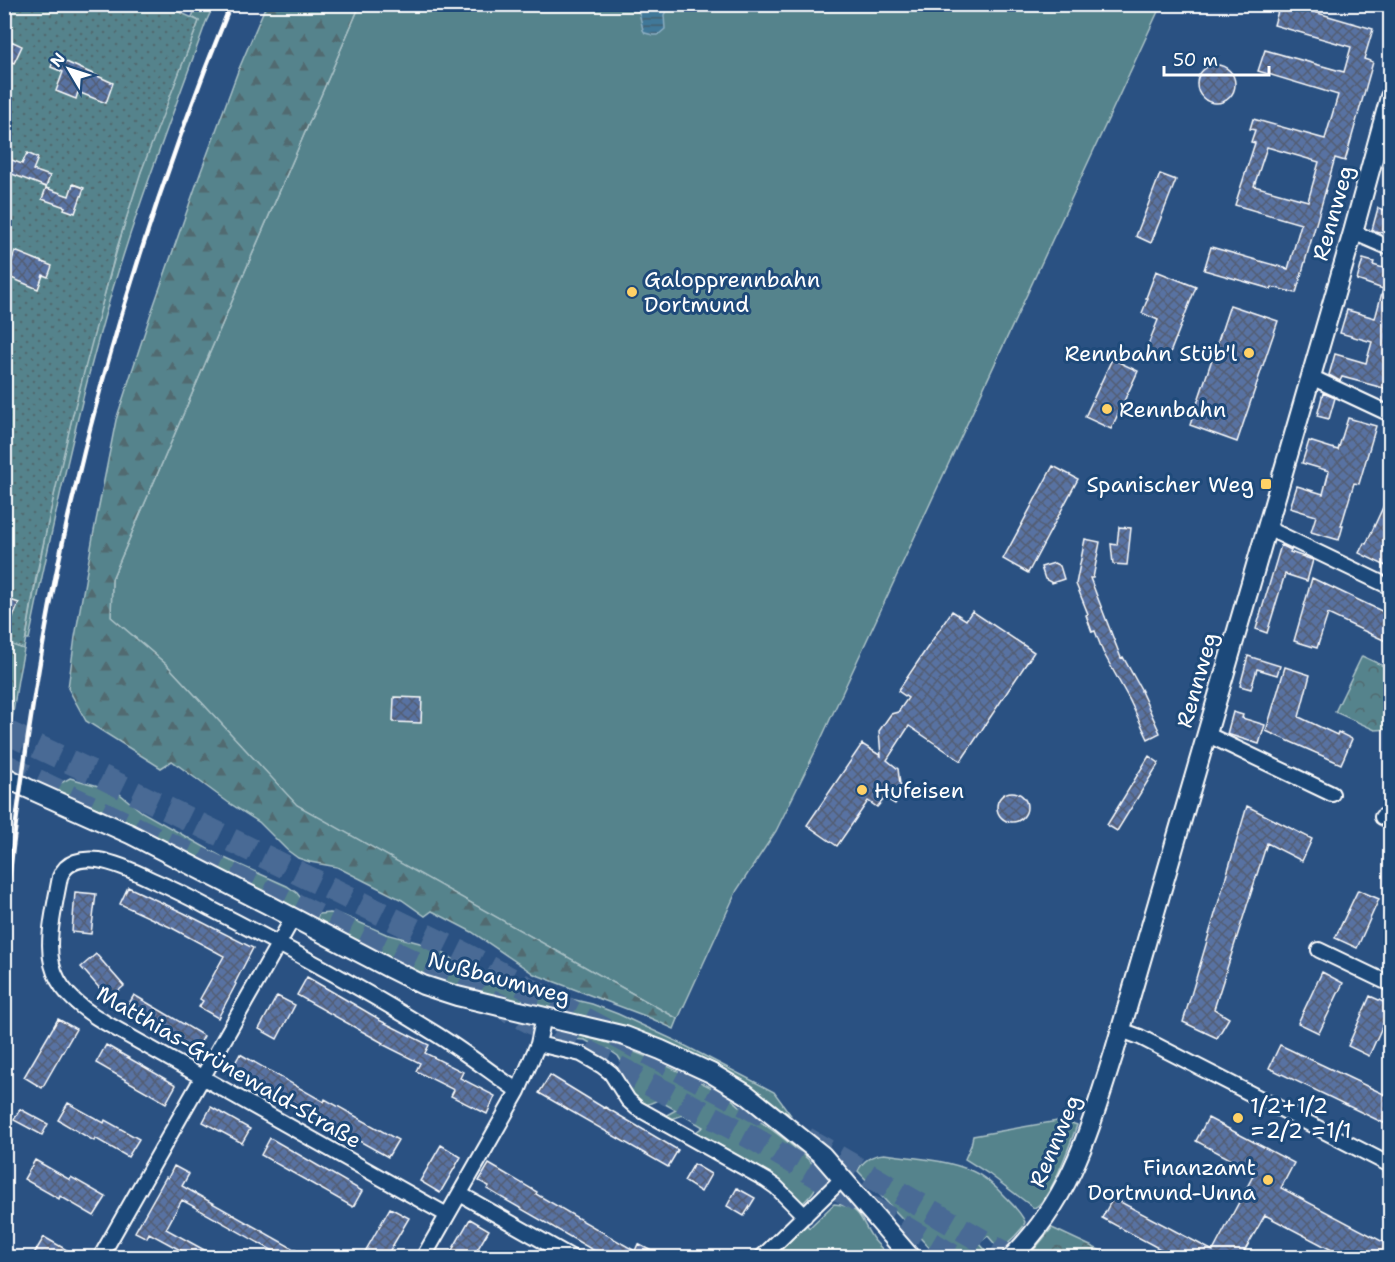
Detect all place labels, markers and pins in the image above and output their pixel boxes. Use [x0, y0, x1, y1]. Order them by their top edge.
place label: Galopprennbahn Dortmund [644, 265, 820, 319]
marker: Galopprennbahn Dortmund [625, 285, 639, 299]
place label: Rennbahn Stüb'l [1064, 339, 1237, 368]
marker: Rennbahn Stüb'l [1242, 346, 1256, 360]
place label: Rennbahn [1119, 395, 1226, 424]
marker: Rennbahn [1100, 402, 1114, 416]
place label: Spanischer Weg [1087, 470, 1254, 499]
marker: Spanischer Weg [1259, 477, 1273, 491]
place label: Hufeisen [874, 776, 964, 805]
marker: Hufeisen [855, 783, 869, 797]
place label: 1/2+1/2 =2/2 =1/1 [1250, 1091, 1352, 1145]
marker: 1/2+1/2 =2/2 =1/1 [1231, 1111, 1245, 1125]
place label: Finanzamt Dortmund-Unna [1087, 1153, 1256, 1207]
marker: Finanzamt Dortmund-Unna [1261, 1173, 1275, 1187]

